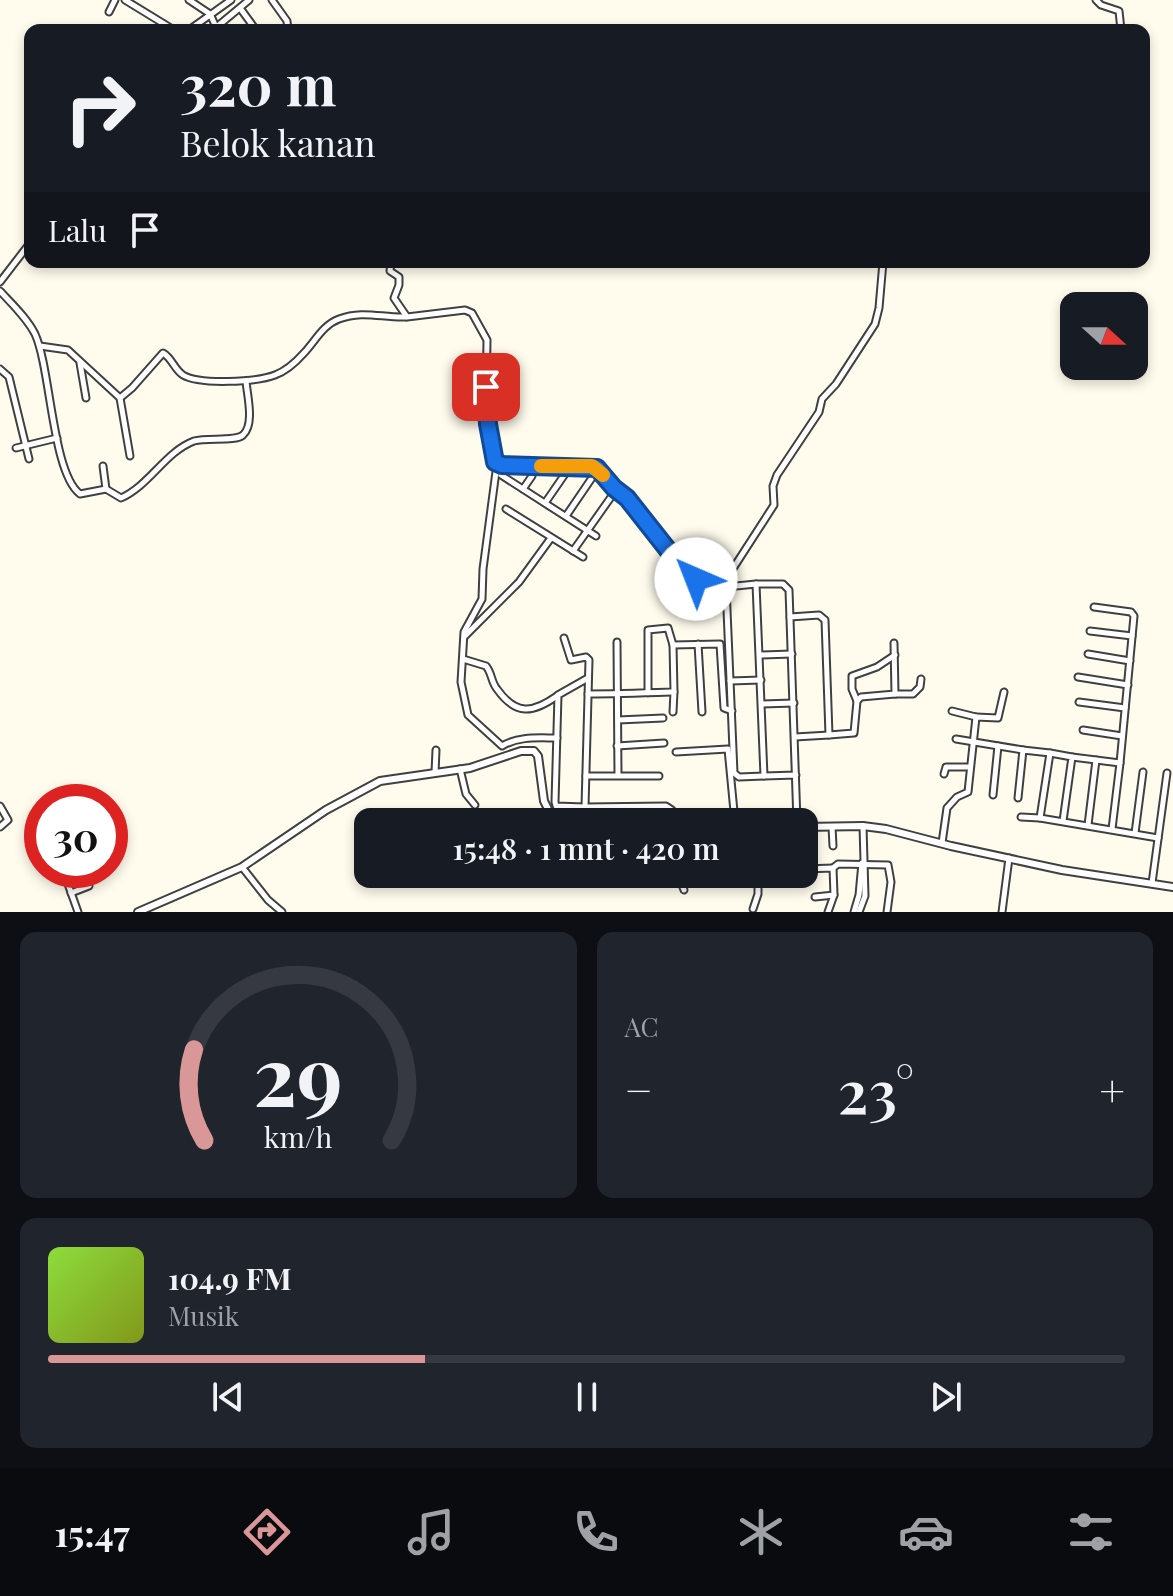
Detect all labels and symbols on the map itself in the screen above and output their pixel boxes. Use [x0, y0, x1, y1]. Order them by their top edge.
north arrow [1060, 292, 1148, 380]
pin [452, 353, 520, 421]
position arrow [654, 537, 738, 621]
speed limit sign: 30 [24, 784, 128, 888]

